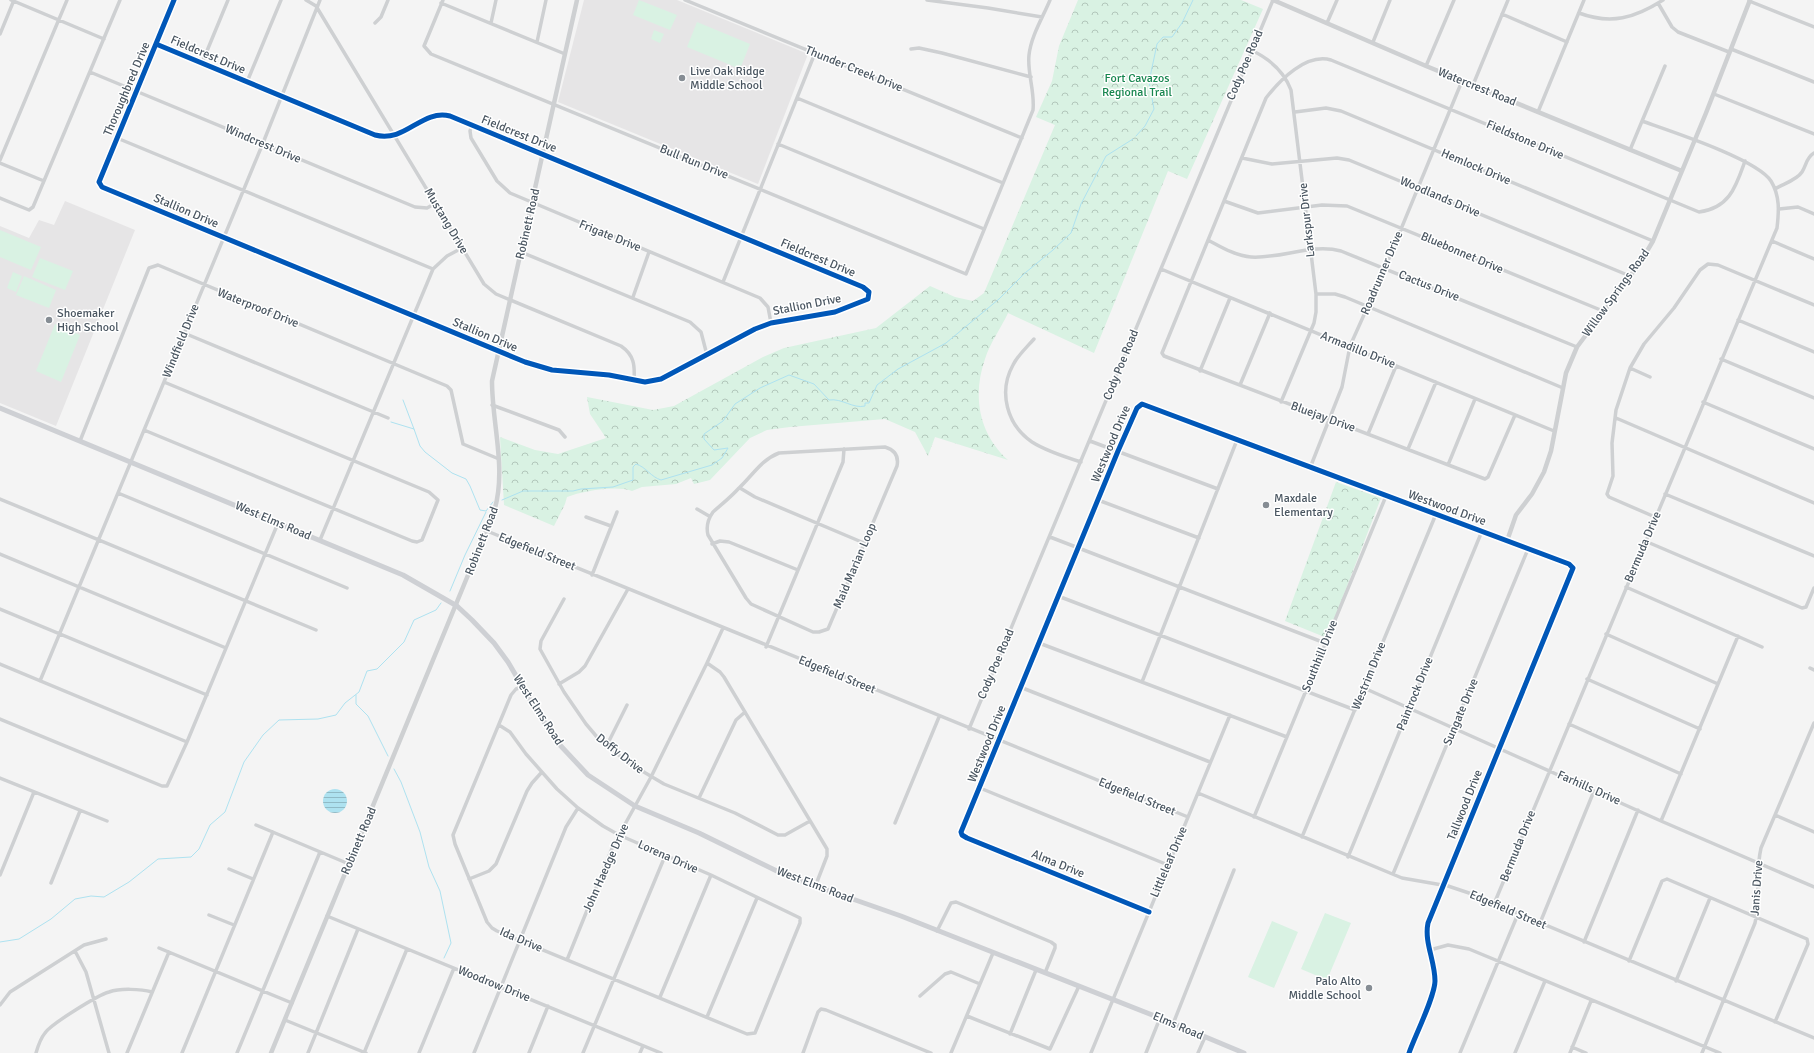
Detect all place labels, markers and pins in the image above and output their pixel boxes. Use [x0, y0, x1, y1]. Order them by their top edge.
place label: Live Oak Ridge Middle School [690, 64, 765, 93]
marker: Live Oak Ridge Middle School [677, 73, 687, 83]
place label: Shoemaker High School [57, 306, 119, 335]
marker: Shoemaker High School [44, 315, 54, 325]
place label: Maxdale Elementary [1274, 491, 1333, 520]
marker: Maxdale Elementary [1261, 500, 1271, 510]
place label: Palo Alto Middle School [1288, 974, 1361, 1003]
marker: Palo Alto Middle School [1364, 983, 1374, 993]

